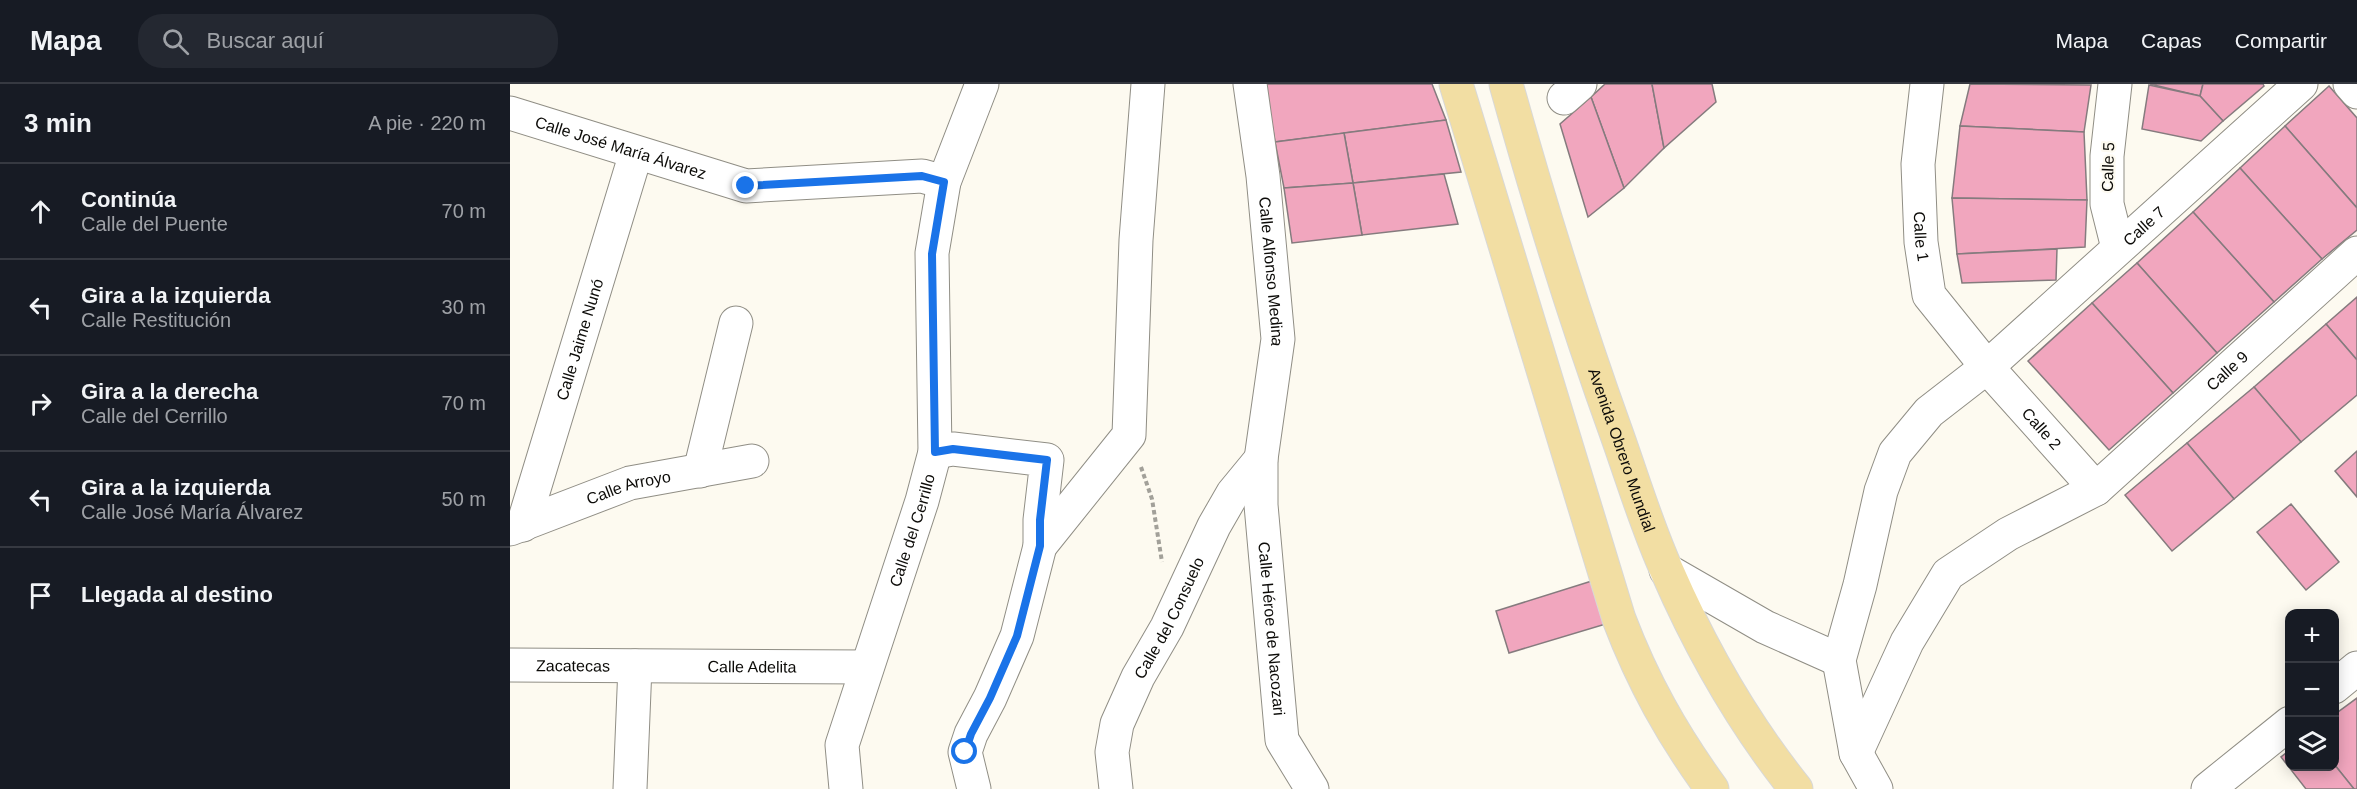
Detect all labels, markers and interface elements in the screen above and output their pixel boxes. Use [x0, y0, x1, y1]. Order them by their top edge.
search box [138, 14, 558, 68]
text: Mapa [30, 25, 102, 56]
icon: search [159, 25, 192, 58]
text: Buscar aquí [207, 28, 324, 53]
text: Mapa [2056, 29, 2108, 52]
text: Capas [2141, 29, 2202, 52]
text: Compartir [2235, 29, 2327, 52]
text: 3 min [24, 108, 92, 138]
text: A pie · 220 m [368, 112, 486, 134]
street label: Calle José María Álvarez [533, 113, 708, 182]
street label: Calle 5 [2099, 142, 2117, 192]
route end [732, 172, 758, 198]
text: Continúa [81, 187, 176, 212]
icon: ahead [24, 195, 57, 228]
street label: Calle Alfonso Medina [1256, 196, 1287, 348]
text: 70 m [442, 200, 486, 222]
street label: Calle 7 [2119, 203, 2168, 249]
street label: Calle 1 [1911, 211, 1932, 263]
text: Calle del Puente [81, 213, 228, 235]
street label: Calle Jaime Nunó [553, 276, 606, 402]
text: Gira a la izquierda [81, 283, 271, 308]
icon: left [24, 291, 57, 324]
text: 30 m [442, 296, 486, 318]
text: Calle Restitución [81, 309, 231, 331]
street label: Calle 9 [2203, 348, 2251, 394]
street label: Avenida Obrero Mundial [1586, 366, 1659, 534]
text: Gira a la derecha [81, 379, 258, 404]
icon: right [24, 387, 57, 420]
text: 70 m [442, 392, 486, 414]
street label: Calle 2 [2019, 404, 2065, 453]
text: Calle del Cerrillo [81, 405, 228, 427]
street label: Calle Arroyo [584, 467, 672, 507]
street label: Calle del Cerrillo [886, 472, 937, 589]
text: Gira a la izquierda [81, 475, 271, 500]
icon: left [24, 483, 57, 516]
text: 50 m [442, 488, 486, 510]
text: Calle José María Álvarez [81, 501, 303, 523]
street label: Calle Héroe de Nacozari [1256, 541, 1288, 716]
street label: Calle del Consuelo [1130, 554, 1207, 682]
icon: arrive [24, 579, 57, 612]
text: Llegada al destino [81, 582, 273, 607]
map controls [2285, 609, 2339, 771]
button: + [2285, 609, 2339, 663]
street label: Zacatecas [536, 657, 610, 674]
street label: Calle Adelita [707, 658, 797, 675]
button: − [2285, 663, 2339, 717]
button: layers [2285, 717, 2339, 771]
route start [951, 738, 977, 764]

